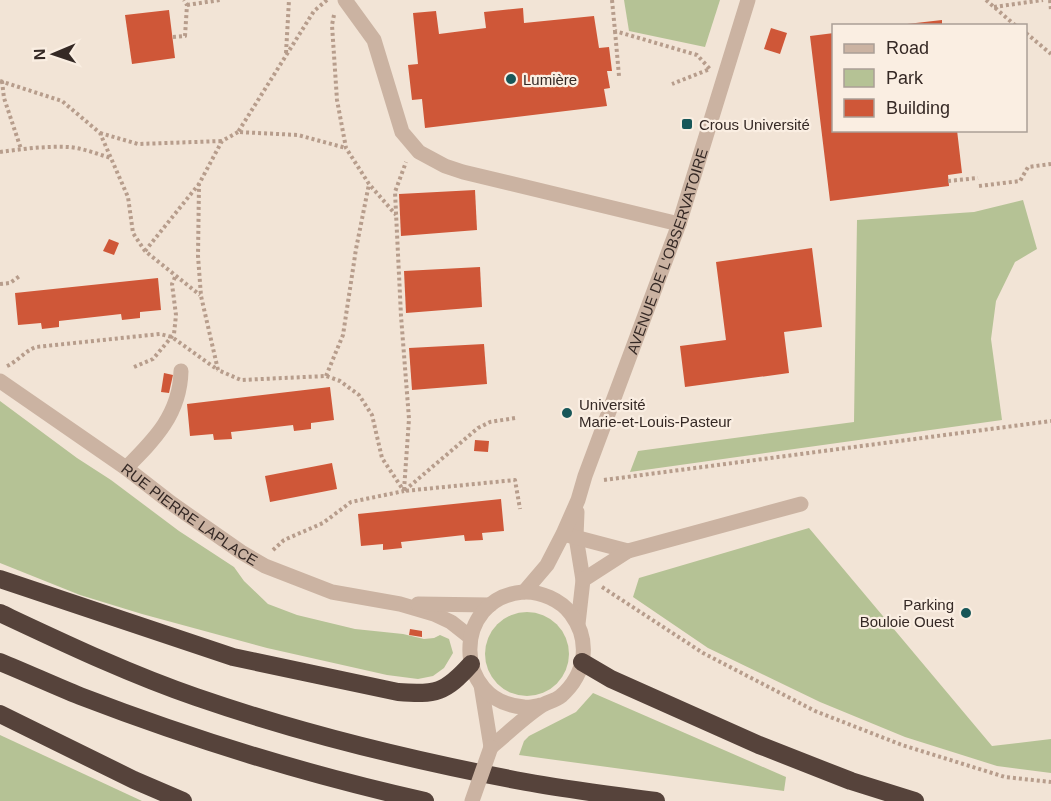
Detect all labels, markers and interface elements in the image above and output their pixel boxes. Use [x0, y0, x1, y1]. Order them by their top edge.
north arrow [24, 24, 84, 84]
legend [832, 24, 1027, 132]
text: Road [886, 38, 929, 58]
text: N [31, 48, 48, 61]
text: Park [886, 68, 924, 88]
place label: Lumière [523, 71, 577, 88]
marker: Lumière [504, 72, 518, 86]
text: Building [886, 98, 950, 118]
place label: Crous Université [699, 116, 810, 133]
marker: Crous Université [680, 117, 694, 131]
street label: AVENUE DE L'OBSERVATOIRE [623, 146, 710, 356]
place label: Université Marie-et-Louis-Pasteur [579, 396, 732, 430]
marker: Université Marie-et-Louis-Pasteur [560, 406, 574, 420]
street label: RUE PIERRE LAPLACE [118, 460, 261, 569]
place label: Parking Bouloie Ouest [860, 596, 955, 630]
marker: Parking Bouloie Ouest [959, 606, 973, 620]

